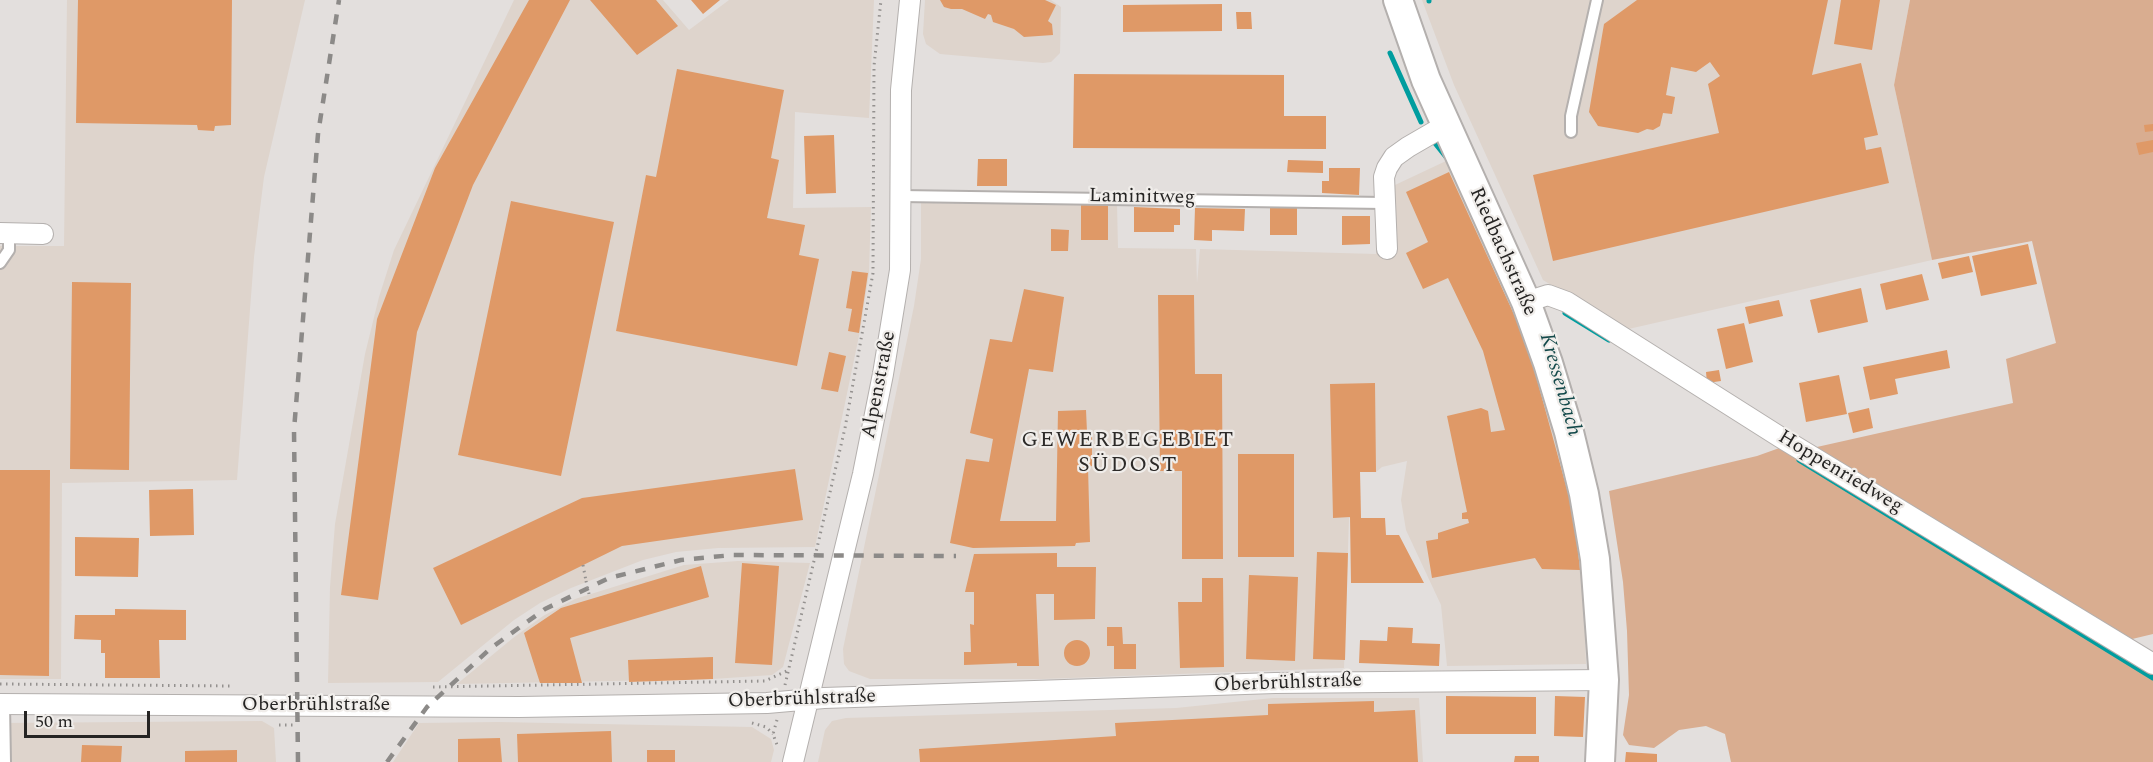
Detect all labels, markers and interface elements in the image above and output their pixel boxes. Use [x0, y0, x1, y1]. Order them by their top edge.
street label: Riedbachstraße [1463, 184, 1541, 320]
street label: Laminitweg [1089, 185, 1195, 211]
street label: Alpenstraße [858, 329, 902, 441]
water label: Kressenbach [1532, 331, 1586, 439]
street label: Hoppenriedweg [1773, 426, 1907, 520]
district label: GEWERBEGEBIET SÜDOST [1021, 429, 1235, 481]
street label: Oberbrühlstraße [1213, 669, 1363, 699]
street label: Oberbrühlstraße [727, 685, 877, 715]
street label: Oberbrühlstraße [242, 694, 390, 718]
scale bar [27, 699, 153, 737]
text: 50 m [35, 708, 73, 735]

